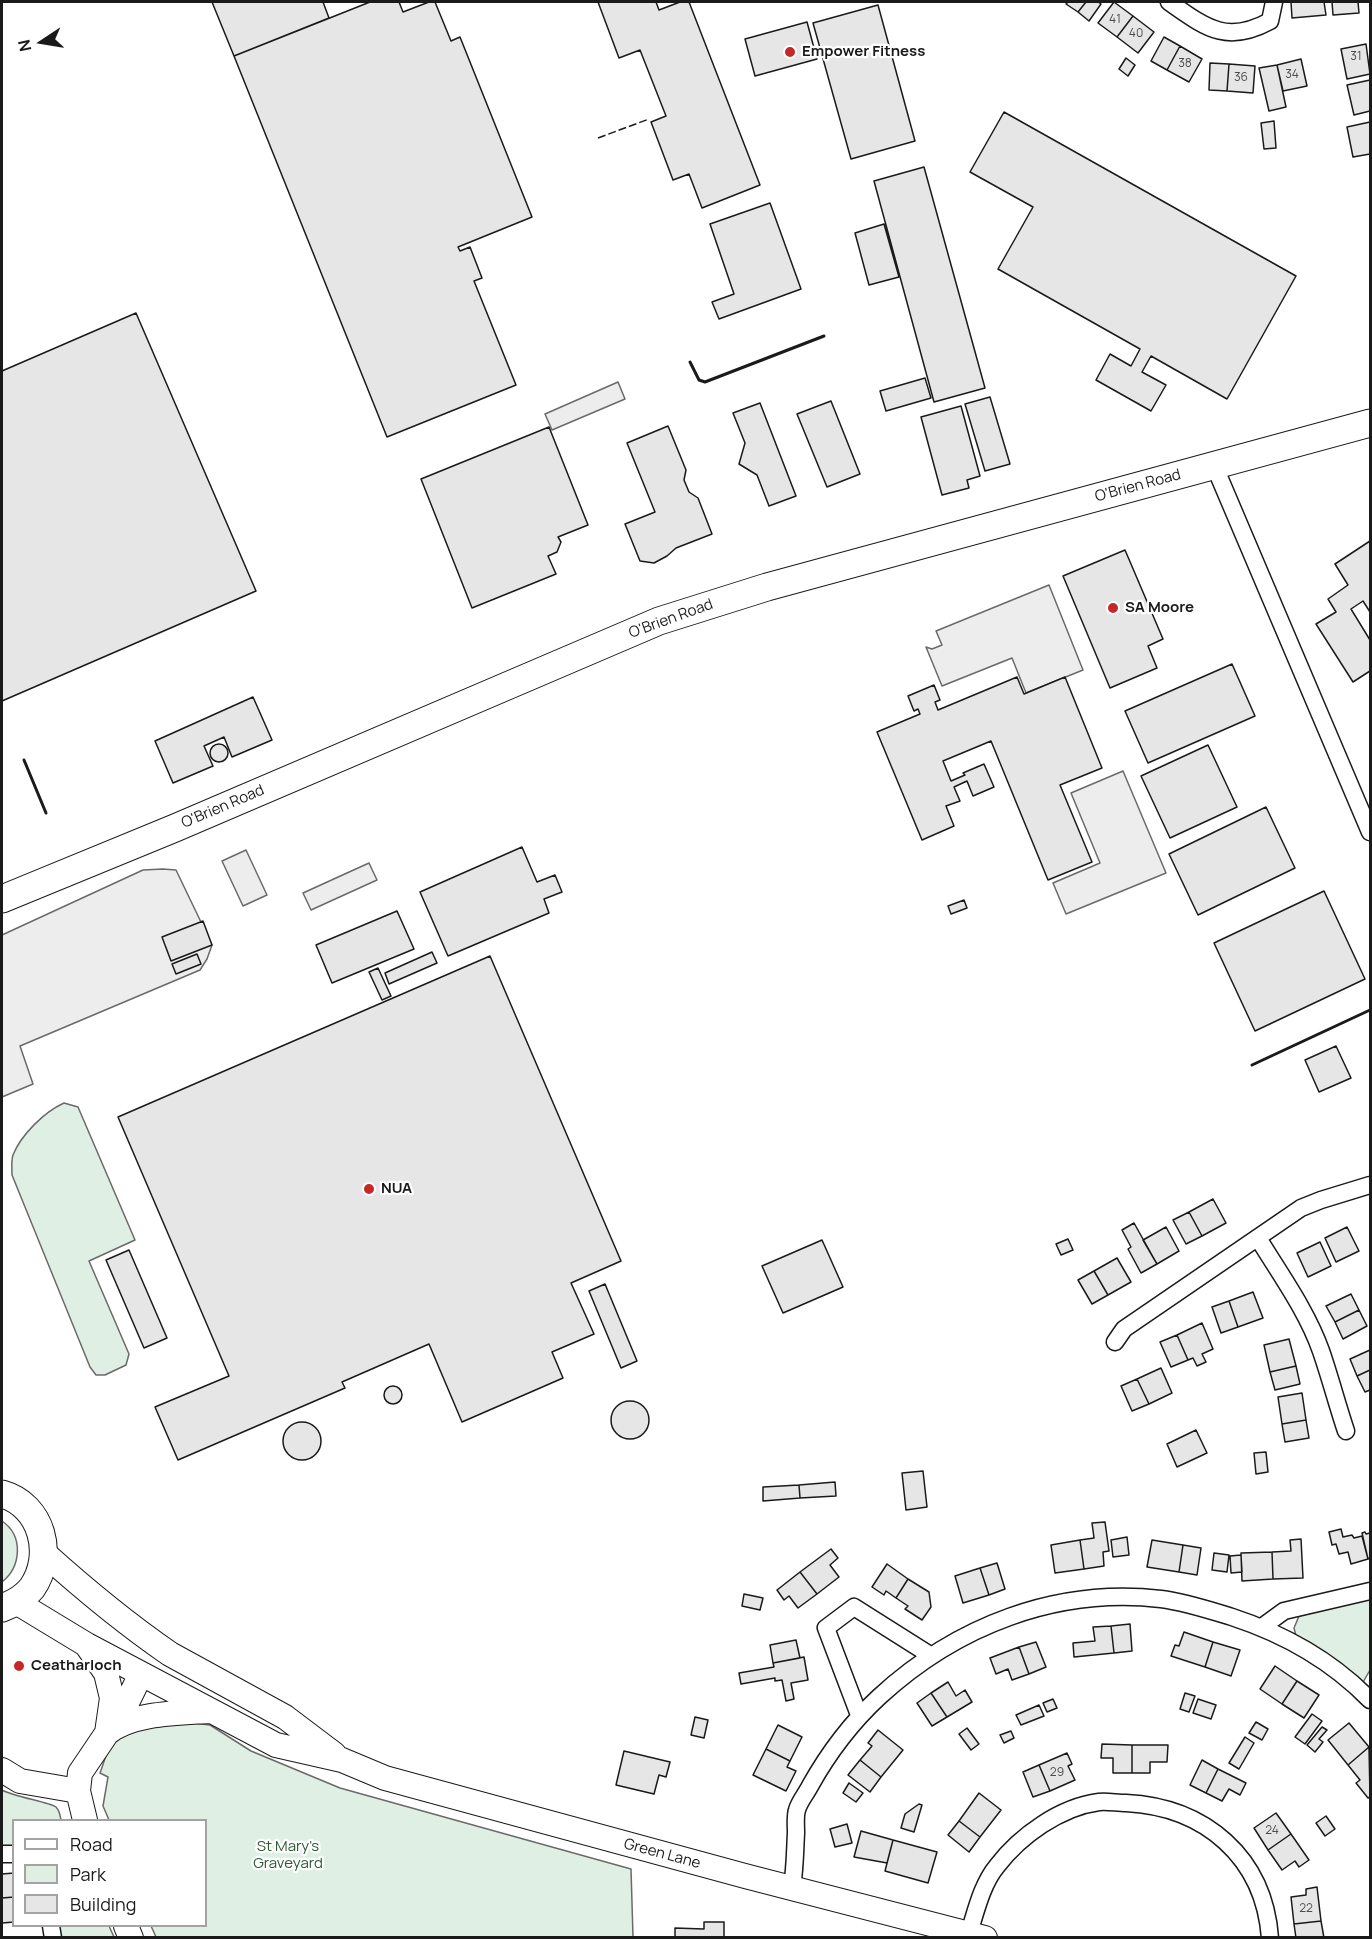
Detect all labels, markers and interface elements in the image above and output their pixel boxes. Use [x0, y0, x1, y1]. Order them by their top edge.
north arrow [12, 12, 72, 72]
house number: 41 [1109, 13, 1121, 27]
house number: 40 [1129, 27, 1143, 41]
text: N [12, 38, 36, 54]
place label: Empower Fitness [802, 43, 925, 61]
marker: Empower Fitness [783, 45, 797, 59]
house number: 31 [1350, 50, 1362, 64]
house number: 38 [1178, 57, 1192, 71]
house number: 34 [1285, 68, 1299, 82]
house number: 36 [1234, 71, 1248, 85]
street label: O'Brien Road [1093, 466, 1183, 506]
street label: O'Brien Road [626, 595, 716, 643]
place label: SA Moore [1125, 599, 1194, 617]
marker: SA Moore [1106, 601, 1120, 615]
street label: O'Brien Road [179, 781, 267, 833]
place label: NUA [381, 1180, 412, 1198]
marker: NUA [362, 1182, 376, 1196]
place label: Ceatharloch [31, 1657, 122, 1675]
marker: Ceatharloch [12, 1659, 26, 1673]
house number: 29 [1050, 1766, 1064, 1780]
legend [12, 1819, 207, 1927]
house number: 24 [1265, 1824, 1279, 1838]
text: Road [70, 1832, 113, 1856]
street label: Green Lane [622, 1835, 702, 1873]
park label: St Mary's Graveyard [253, 1838, 323, 1873]
text: Park [70, 1862, 106, 1886]
text: Building [70, 1892, 136, 1916]
house number: 22 [1299, 1902, 1313, 1916]

